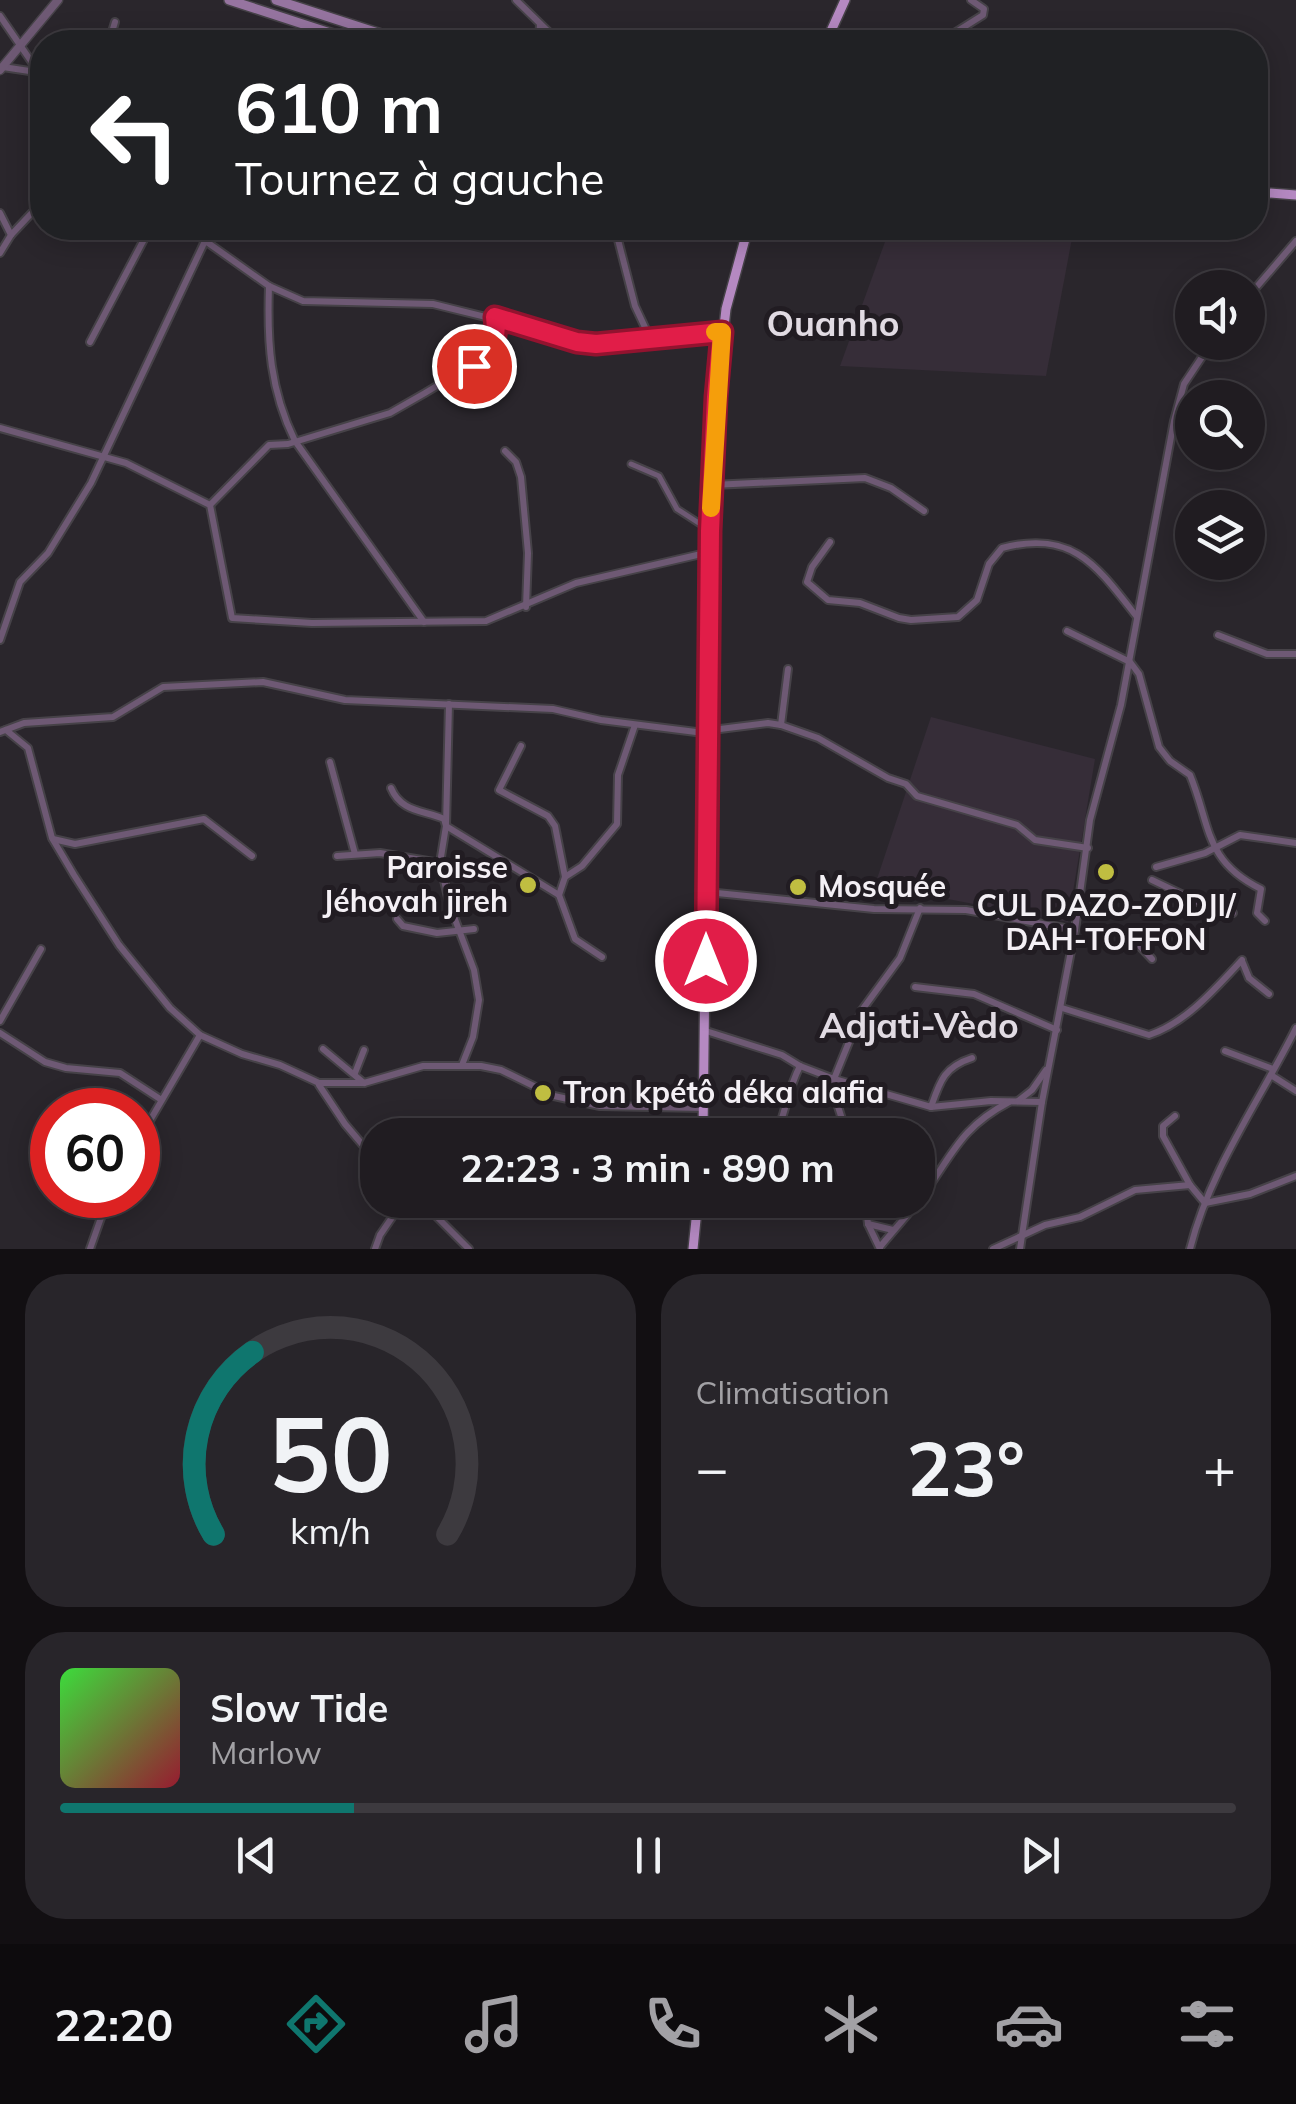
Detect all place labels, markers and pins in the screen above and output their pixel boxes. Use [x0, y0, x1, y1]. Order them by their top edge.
pin [432, 324, 517, 409]
place label: Paroisse Jéhovah jireh [322, 848, 508, 920]
marker: CUL DAZO-ZODJI/ DAH-TOFFON [1095, 861, 1117, 883]
place label: Mosquée [818, 867, 946, 905]
marker: Paroisse Jéhovah jireh [517, 874, 539, 896]
marker: Mosquée [787, 876, 809, 898]
place label: CUL DAZO-ZODJI/ DAH-TOFFON [976, 886, 1237, 958]
place label: Tron kpétô déka alafia [563, 1073, 884, 1111]
marker: Tron kpétô déka alafia [532, 1082, 554, 1104]

